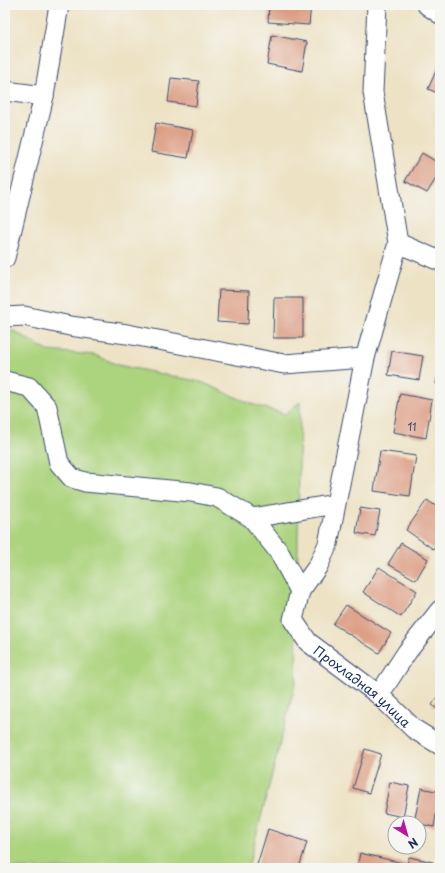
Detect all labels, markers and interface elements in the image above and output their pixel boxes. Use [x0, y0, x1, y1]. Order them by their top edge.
house number: 11 [407, 418, 417, 435]
street label: Прохладная улица [310, 640, 416, 732]
north arrow [387, 815, 427, 855]
text: N [404, 834, 422, 853]

